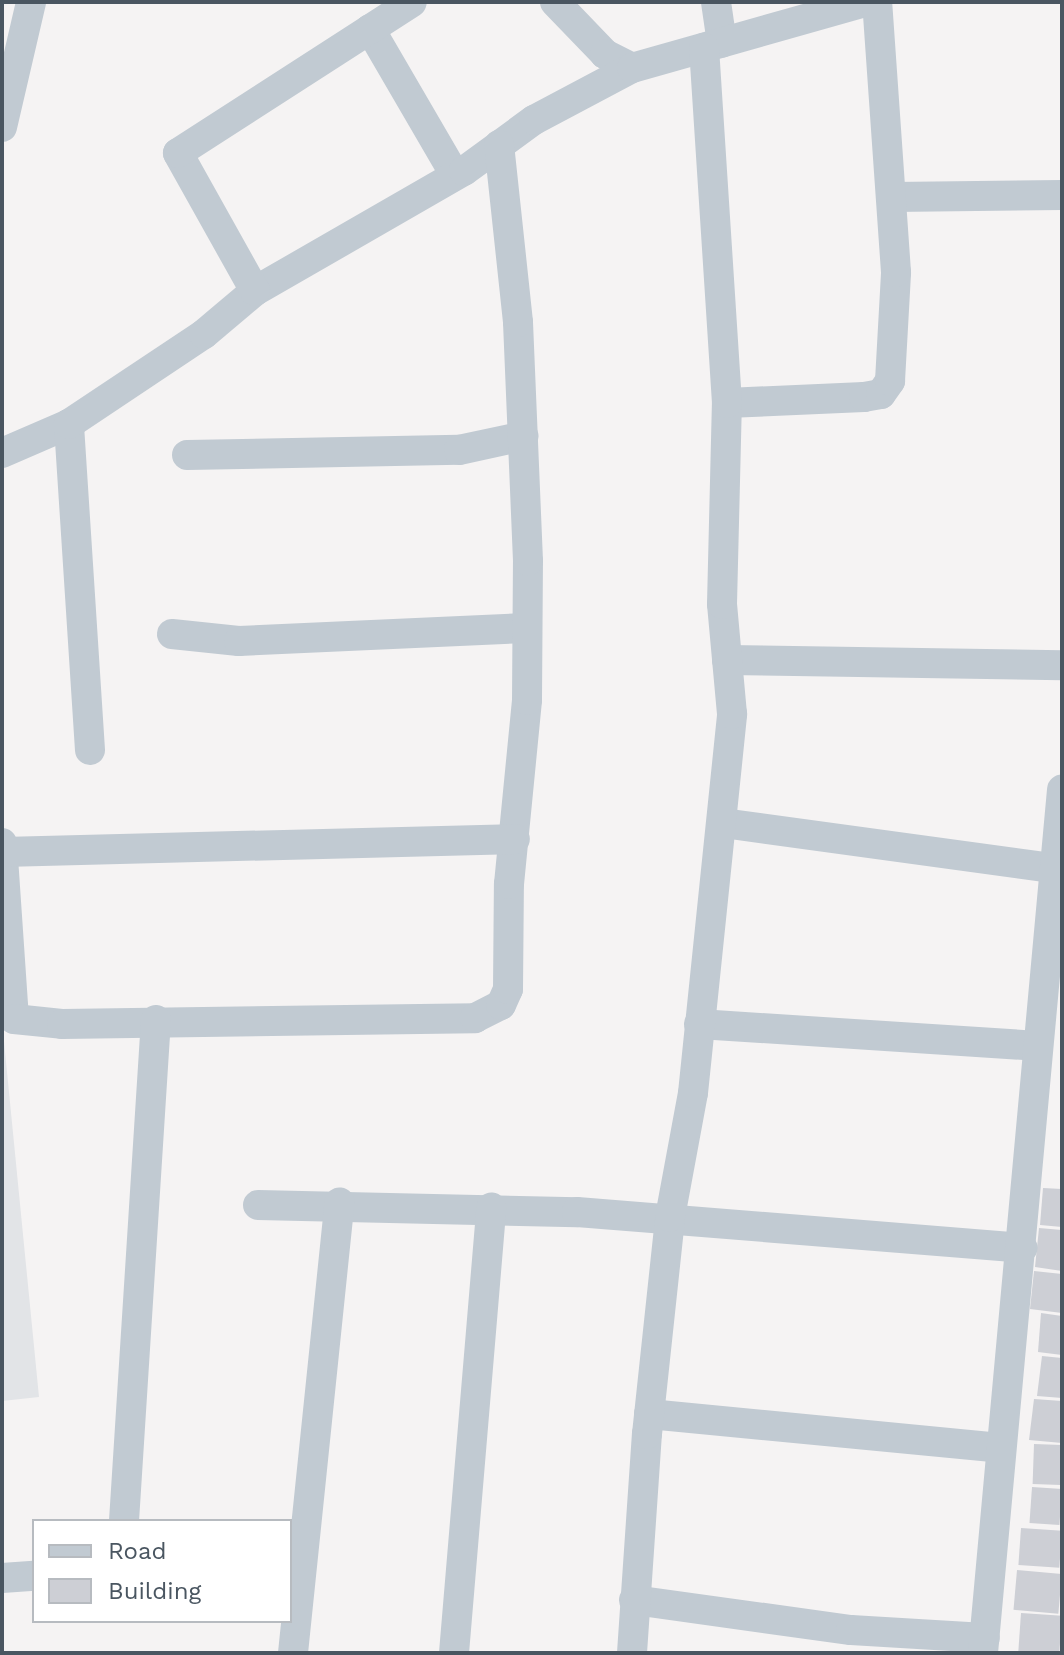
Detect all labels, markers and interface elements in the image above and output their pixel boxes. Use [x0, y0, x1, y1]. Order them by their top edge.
legend [32, 1519, 292, 1623]
text: Road [108, 1537, 167, 1565]
text: Building [108, 1577, 201, 1605]

